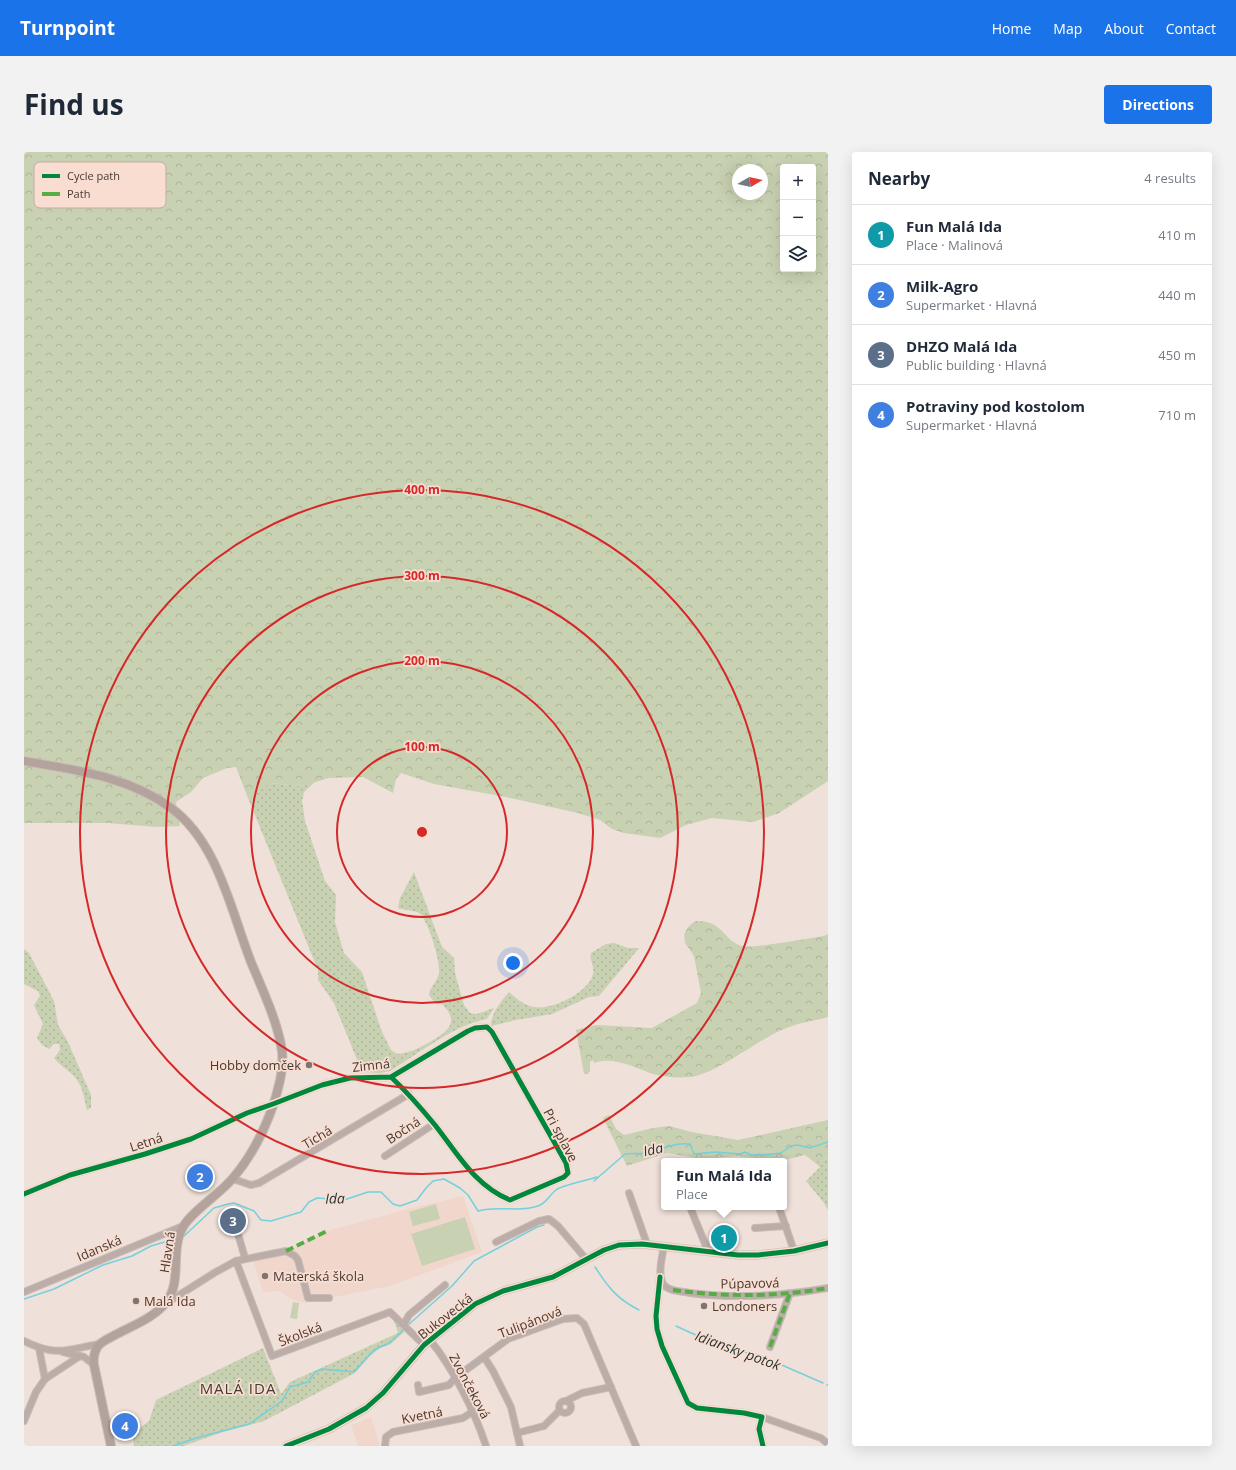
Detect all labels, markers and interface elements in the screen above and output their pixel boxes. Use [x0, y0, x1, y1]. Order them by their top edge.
text: Turnpoint [20, 15, 115, 41]
text: Home [992, 19, 1031, 38]
text: Map [1053, 19, 1082, 38]
text: About [1104, 19, 1144, 38]
text: Contact [1166, 19, 1216, 38]
text: Find us [24, 85, 124, 123]
button: Directions [1104, 85, 1212, 124]
legend [34, 162, 166, 208]
north arrow [732, 164, 768, 200]
map controls [780, 164, 816, 272]
button: + [780, 164, 816, 200]
text: Nearby [868, 167, 930, 190]
text: Cycle path [67, 168, 120, 183]
text: 4 results [1144, 169, 1196, 187]
text: Path [67, 186, 90, 201]
button: − [780, 200, 816, 236]
text: Fun Malá Ida [906, 216, 1002, 236]
text: 1 [877, 226, 885, 244]
text: 410 m [1158, 226, 1196, 244]
button: layers [780, 236, 816, 272]
text: Place · Malinová [906, 236, 1003, 254]
text: Milk-Agro [906, 276, 978, 296]
text: 2 [877, 286, 885, 304]
text: 440 m [1158, 286, 1196, 304]
text: Supermarket · Hlavná [906, 296, 1037, 314]
text: DHZO Malá Ida [906, 336, 1017, 356]
text: 3 [877, 346, 885, 364]
text: 450 m [1158, 346, 1196, 364]
text: Public building · Hlavná [906, 356, 1047, 374]
text: Potraviny pod kostolom [906, 396, 1085, 416]
text: 4 [877, 406, 885, 424]
text: 710 m [1158, 406, 1196, 424]
text: Supermarket · Hlavná [906, 416, 1037, 434]
text: 400 m [404, 481, 440, 498]
text: 300 m [404, 567, 440, 584]
text: 200 m [404, 652, 440, 669]
text: 100 m [404, 738, 440, 755]
centre of rings [415, 825, 429, 839]
your location [503, 953, 523, 973]
street label: Zimná [351, 1054, 391, 1076]
place label: Hobby domček [210, 1056, 301, 1074]
marker: Hobby domček [304, 1060, 314, 1070]
street label: Pri splave [539, 1105, 583, 1165]
street label: Bočná [382, 1112, 424, 1148]
street label: Tichá [299, 1121, 335, 1153]
street label: Letná [127, 1128, 165, 1156]
water label: Ida [641, 1137, 665, 1160]
popup [661, 1158, 787, 1210]
pin: 2 [187, 1162, 213, 1192]
text: Fun Malá Ida [676, 1165, 772, 1185]
text: Place [676, 1185, 708, 1203]
water label: Ida [325, 1188, 345, 1208]
pin: 3 [220, 1206, 246, 1236]
pin: 1 [711, 1223, 737, 1253]
street label: Hlavná [155, 1230, 179, 1274]
street label: Idanská [74, 1231, 124, 1265]
place label: Materská škola [273, 1267, 364, 1285]
marker: Materská škola [260, 1271, 270, 1281]
street label: Púpavová [720, 1273, 780, 1293]
street label: Bukovecká [414, 1289, 476, 1343]
place label: Malá Ida [144, 1292, 196, 1310]
marker: Malá Ida [131, 1296, 141, 1306]
place label: Londoners [712, 1297, 777, 1315]
marker: Londoners [699, 1301, 709, 1311]
street label: Tulipánová [496, 1302, 564, 1342]
street label: Školská [276, 1317, 324, 1351]
water label: Idiansky potok [693, 1326, 784, 1375]
street label: Zvončeková [445, 1350, 495, 1422]
district label: MALÁ IDA [200, 1378, 276, 1398]
street label: Kvetná [400, 1402, 444, 1428]
pin: 4 [112, 1411, 138, 1441]

